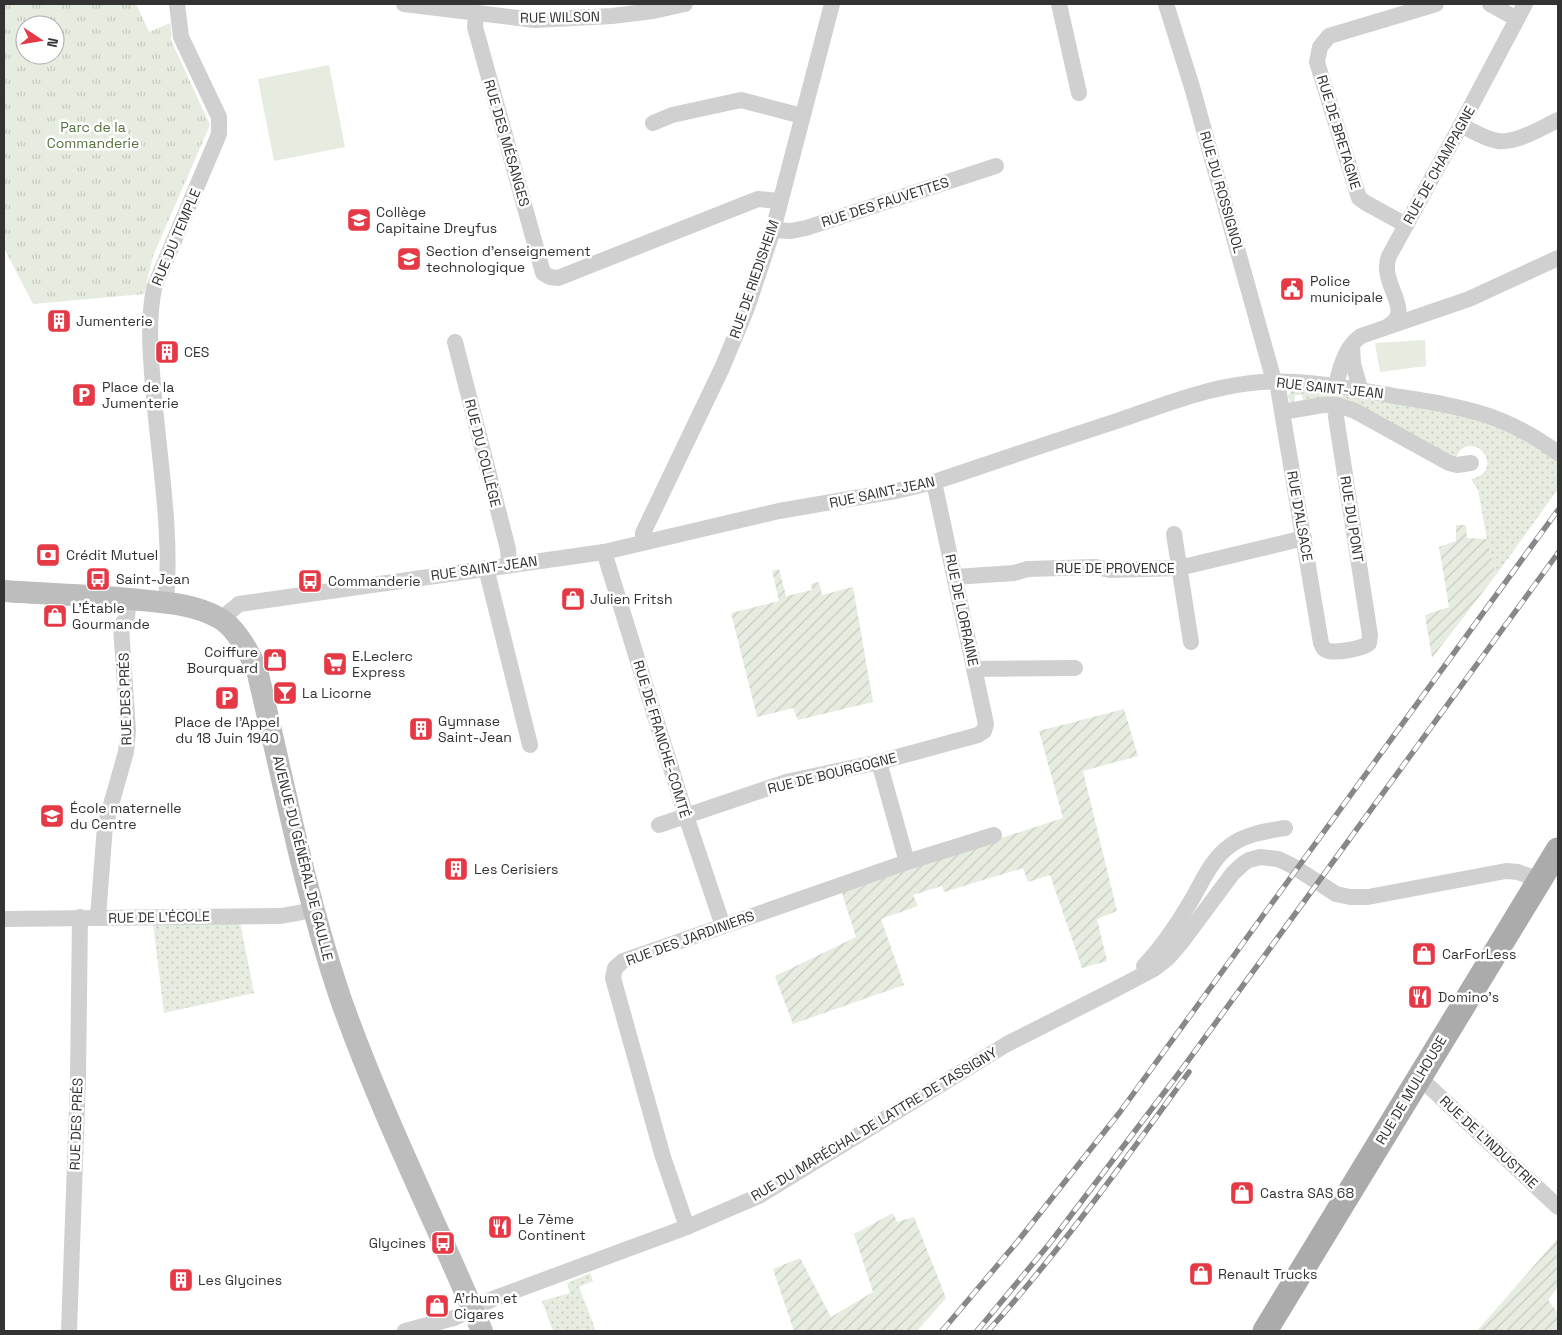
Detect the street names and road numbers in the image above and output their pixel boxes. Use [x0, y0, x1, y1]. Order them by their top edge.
street label: RUE WILSON [520, 7, 600, 27]
street label: RUE DE BRETAGNE [1313, 73, 1365, 191]
street label: RUE DES MÉSANGES [480, 77, 534, 209]
street label: RUE DE CHAMPAGNE [1399, 103, 1479, 227]
street label: RUE DU ROSSIGNOL [1196, 129, 1248, 255]
street label: RUE DES FAUVETTES [819, 173, 951, 231]
street label: RUE DU TEMPLE [147, 186, 205, 288]
street label: RUE DE RIEDISHEIM [725, 217, 783, 341]
street label: RUE SAINT-JEAN [1276, 373, 1384, 403]
street label: RUE DU COLLÈGE [461, 397, 505, 509]
street label: RUE D'ALSACE [1283, 469, 1317, 563]
street label: RUE SAINT-JEAN [828, 472, 936, 512]
street label: RUE DU PONT [1336, 475, 1368, 563]
street label: RUE SAINT-JEAN [430, 552, 538, 584]
street label: RUE DE LORRAINE [941, 552, 983, 668]
street label: RUE DE PROVENCE [1055, 559, 1175, 577]
street label: RUE DES PRÉS [114, 652, 136, 746]
street label: RUE DE FRANCHE-COMTÉ [629, 658, 695, 820]
street label: RUE DE BOURGOGNE [766, 748, 898, 798]
street label: AVENUE DU GÉNÉRAL DE GAULLE [269, 754, 337, 963]
street label: RUE DES JARDINIERS [623, 906, 757, 970]
street label: RUE DE L'ÉCOLE [108, 907, 210, 927]
street label: RUE DE MULHOUSE [1371, 1032, 1451, 1148]
street label: RUE DU MARÉCHAL DE LATTRE DE TASSIGNY [748, 1043, 1001, 1205]
street label: RUE DES PRÉS [65, 1077, 87, 1171]
street label: RUE DE L'INDUSTRIE [1436, 1092, 1542, 1192]

